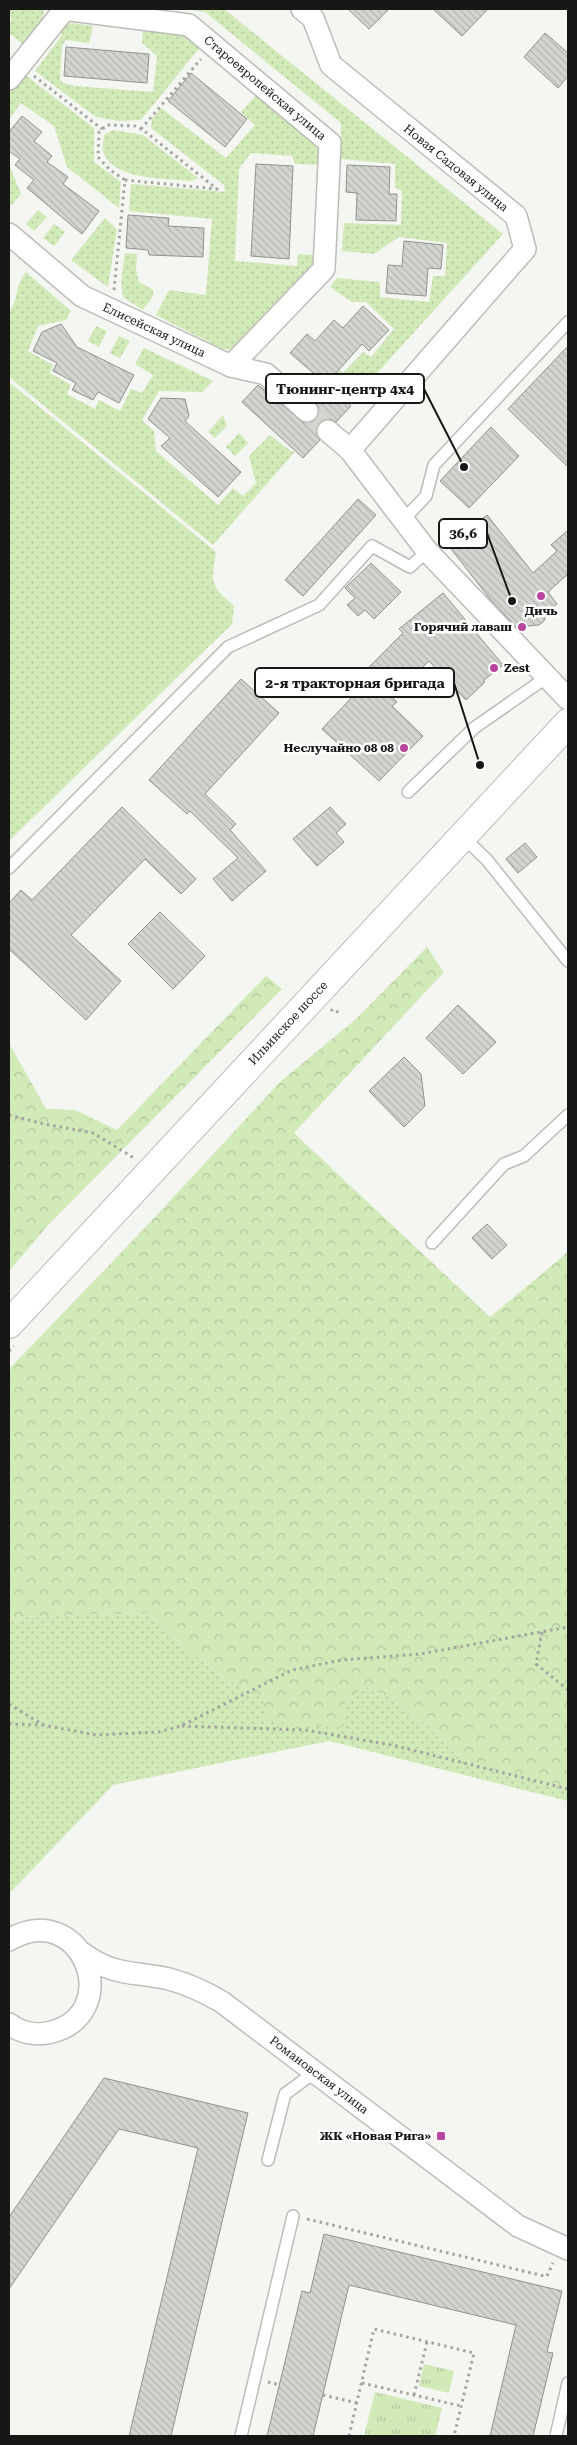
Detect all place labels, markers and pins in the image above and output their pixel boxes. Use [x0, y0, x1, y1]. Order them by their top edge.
callout: Тюнинг-центр 4х4 [266, 374, 424, 403]
callout: 36,6 [439, 519, 487, 548]
marker: Дичь [535, 590, 547, 602]
place label: Дичь [525, 604, 557, 618]
place label: Горячий лаваш [414, 620, 512, 634]
marker: Горячий лаваш [516, 621, 528, 633]
place label: Zest [504, 661, 530, 675]
marker: Zest [488, 662, 500, 674]
callout: 2-я тракторная бригада [255, 668, 454, 697]
place label: Неслучайно 08 08 [284, 741, 394, 755]
marker: Неслучайно 08 08 [398, 742, 410, 754]
place label: ЖК «Новая Рига» [320, 2129, 431, 2143]
marker: ЖК «Новая Рига» [435, 2130, 447, 2142]

